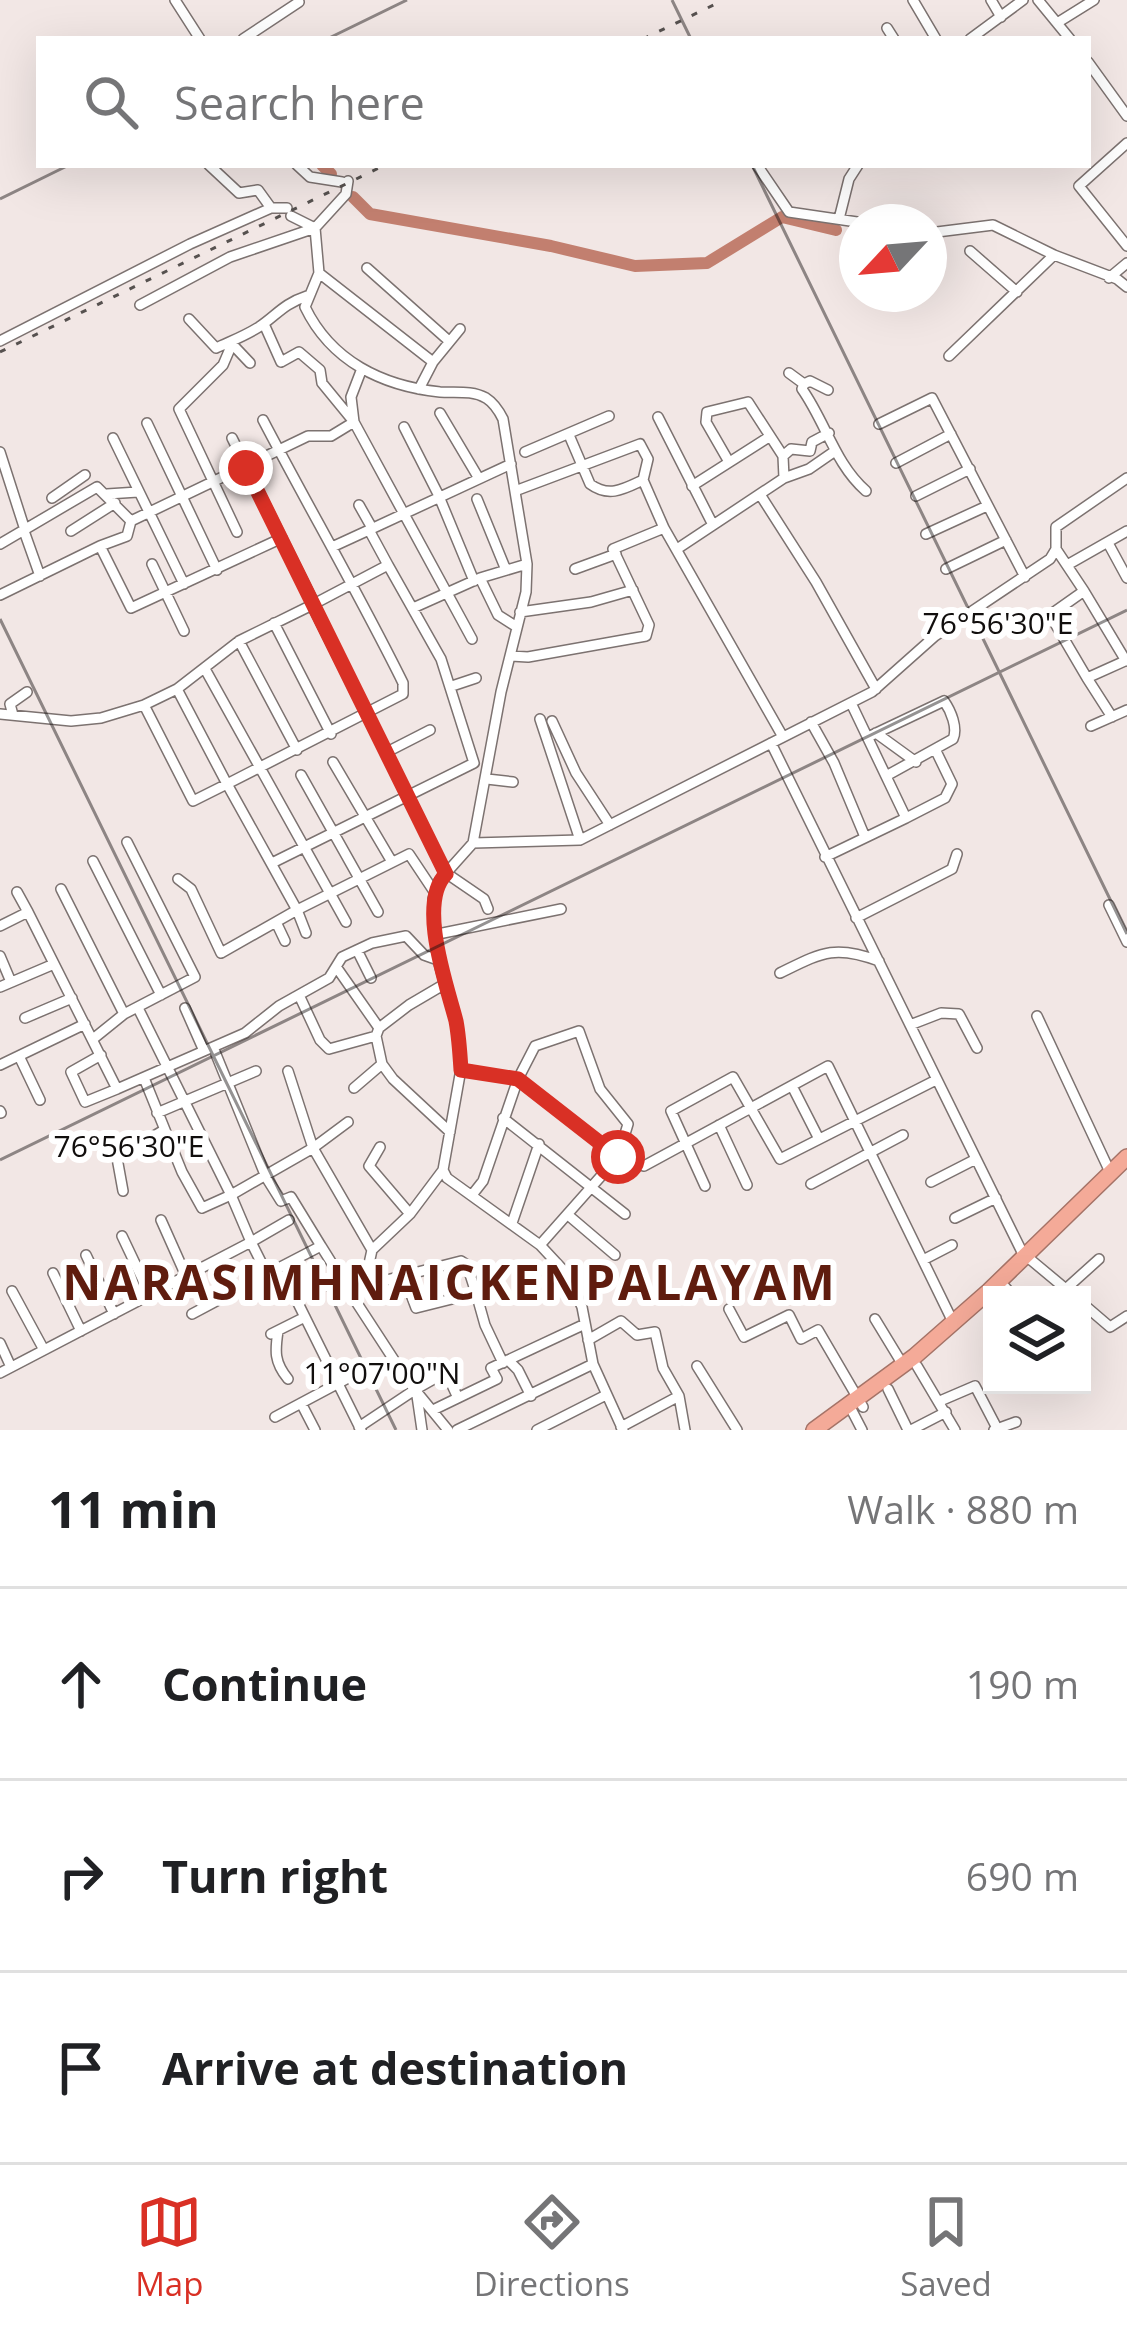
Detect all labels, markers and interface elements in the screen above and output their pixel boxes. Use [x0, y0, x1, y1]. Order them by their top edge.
search box [36, 36, 1091, 168]
icon: search [78, 69, 144, 135]
text: Search here [174, 72, 425, 133]
north arrow [839, 204, 947, 312]
route end [219, 441, 273, 495]
text: 76°56'30"E [923, 602, 1073, 643]
text: 76°56'30"E [54, 1125, 204, 1166]
route start [591, 1130, 645, 1184]
district label: NARASIMHNAICKENPALAYAM [62, 1249, 838, 1314]
map controls [983, 1286, 1091, 1394]
button: layers [983, 1286, 1091, 1394]
text: 11°07'00"N [304, 1352, 460, 1393]
text: 11 min [48, 1473, 219, 1543]
text: Walk · 880 m [847, 1482, 1079, 1535]
icon: ahead [48, 1651, 114, 1717]
text: Continue [162, 1653, 367, 1714]
text: 190 m [966, 1657, 1079, 1710]
icon: right [48, 1843, 114, 1909]
text: Turn right [162, 1845, 388, 1906]
text: 690 m [966, 1849, 1079, 1902]
icon: arrive [48, 2035, 114, 2101]
text: Arrive at destination [162, 2037, 628, 2098]
tab: Map [135, 2189, 203, 2306]
tab: Directions [474, 2189, 630, 2306]
tab: Saved [900, 2189, 992, 2306]

